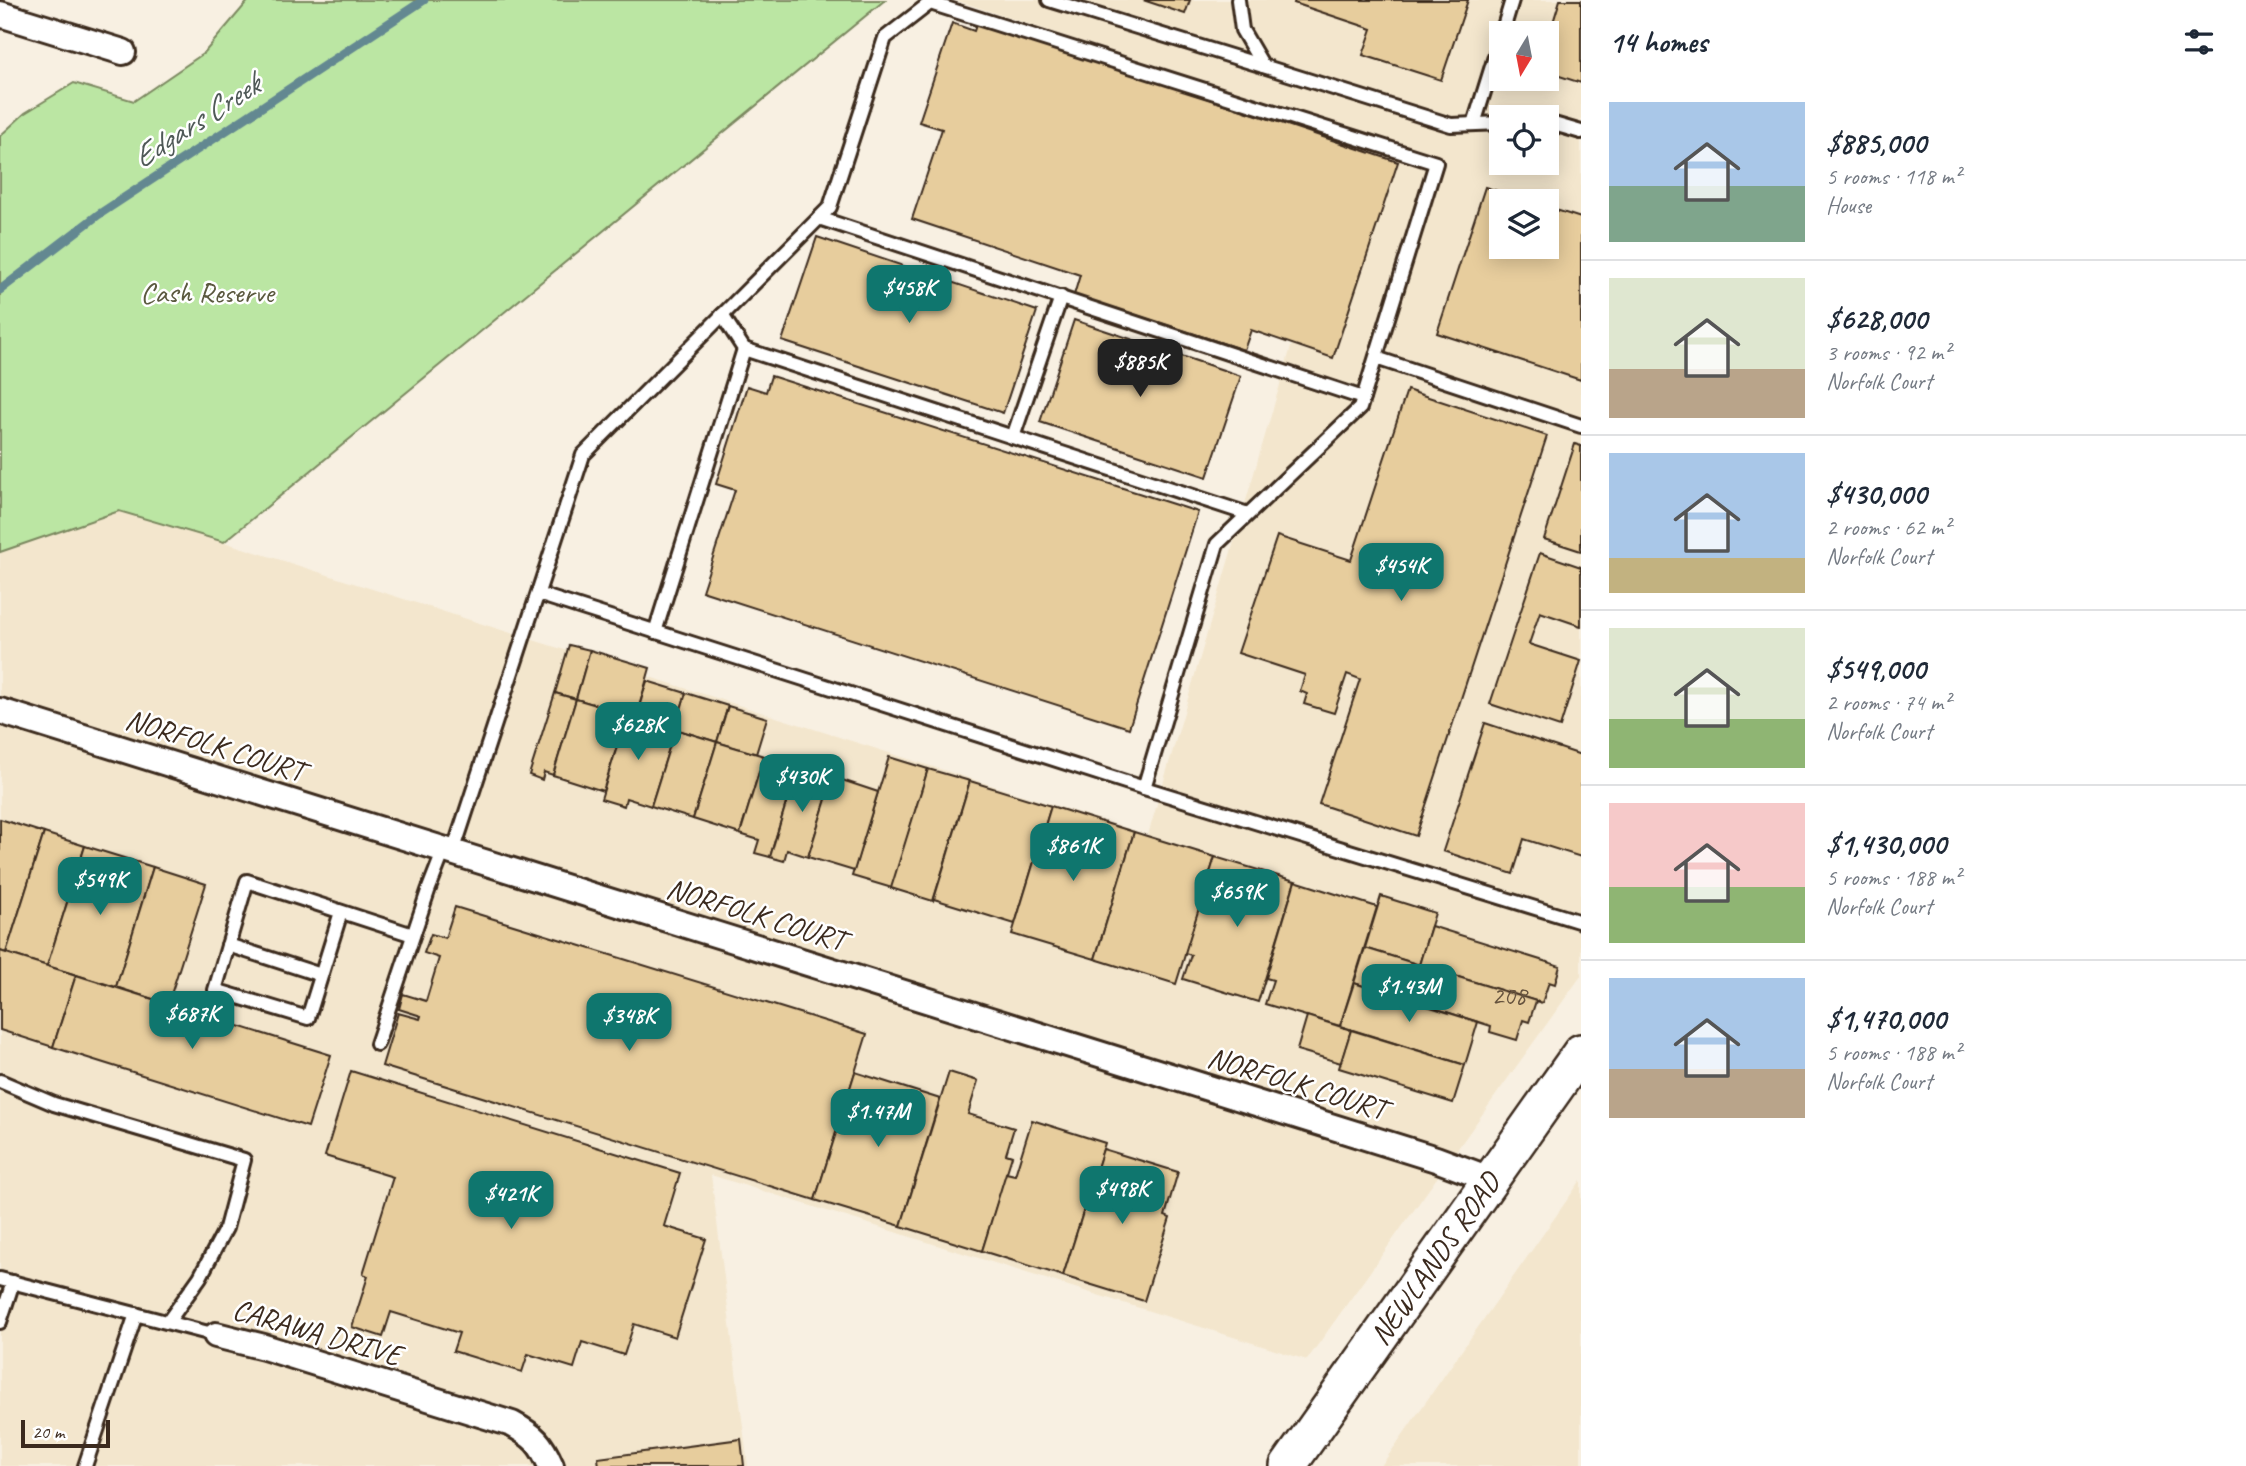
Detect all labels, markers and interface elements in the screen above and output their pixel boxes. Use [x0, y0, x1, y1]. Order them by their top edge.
north arrow [1489, 21, 1559, 91]
map controls [1489, 21, 1559, 259]
text: 14 homes [1609, 23, 1707, 61]
icon: filters [2180, 23, 2218, 61]
water label: Edgars Creek [124, 61, 273, 177]
button: locate [1489, 105, 1559, 175]
text: $885,000 [1826, 124, 1926, 162]
icon: home [1665, 130, 1749, 214]
text: 5 rooms · 118 m² [1826, 162, 1961, 191]
button: layers [1489, 189, 1559, 259]
text: House [1826, 191, 1871, 220]
pin: $458K [860, 266, 958, 325]
park label: Cash Reserve [140, 273, 276, 311]
text: $458K [883, 273, 935, 302]
text: $628,000 [1826, 300, 1927, 338]
icon: home [1665, 306, 1749, 390]
text: 3 rooms · 92 m² [1826, 338, 1950, 367]
pin: $885K [1091, 340, 1189, 399]
text: $885K [1114, 347, 1166, 376]
text: Norfolk Court [1826, 367, 1932, 396]
text: $430,000 [1826, 475, 1926, 513]
icon: home [1665, 481, 1749, 565]
text: 2 rooms · 62 m² [1826, 513, 1950, 542]
text: Norfolk Court [1826, 542, 1932, 571]
pin: $454K [1352, 544, 1450, 603]
text: $454K [1375, 551, 1427, 580]
text: $549,000 [1826, 650, 1926, 688]
icon: home [1665, 656, 1749, 740]
text: 2 rooms · 74 m² [1826, 688, 1950, 717]
street label: NORFOLK COURT [121, 700, 316, 792]
pin: $628K [589, 702, 687, 762]
text: $628K [611, 710, 665, 739]
text: Norfolk Court [1826, 717, 1932, 746]
pin: $430K [753, 754, 851, 814]
text: $430K [775, 762, 829, 791]
pin: $861K [1024, 824, 1122, 883]
text: $1,430,000 [1826, 825, 1946, 863]
text: $861K [1046, 831, 1100, 860]
icon: home [1665, 831, 1749, 915]
pin: $549K [51, 858, 149, 917]
text: 5 rooms · 188 m² [1826, 863, 1961, 892]
text: $549K [74, 865, 126, 894]
street label: NORFOLK COURT [662, 869, 857, 961]
pin: $659K [1188, 870, 1286, 929]
text: $659K [1211, 877, 1263, 906]
text: Norfolk Court [1826, 892, 1932, 921]
pin: $1.43M [1352, 964, 1466, 1024]
text: $1.43M [1378, 972, 1440, 1001]
house number: 208 [1491, 979, 1529, 1012]
pin: $687K [143, 992, 241, 1051]
pin: $348K [580, 993, 678, 1053]
text: $687K [165, 999, 219, 1028]
text: $1,470,000 [1826, 1000, 1946, 1038]
text: $348K [602, 1001, 656, 1030]
icon: home [1665, 1006, 1749, 1090]
street label: NORFOLK COURT [1203, 1038, 1398, 1130]
text: 5 rooms · 188 m² [1826, 1038, 1961, 1067]
text: Norfolk Court [1826, 1067, 1932, 1096]
pin: $1.47M [821, 1090, 935, 1149]
text: $1.47M [847, 1097, 909, 1126]
street label: NEWLANDS ROAD [1361, 1163, 1510, 1352]
pin: $498K [1073, 1166, 1171, 1226]
pin: $421K [462, 1172, 560, 1231]
text: $498K [1096, 1174, 1148, 1203]
text: $421K [484, 1179, 538, 1208]
street label: CARAWA DRIVE [229, 1290, 409, 1375]
scale bar [21, 1417, 110, 1449]
text: 20 m [32, 1420, 64, 1444]

